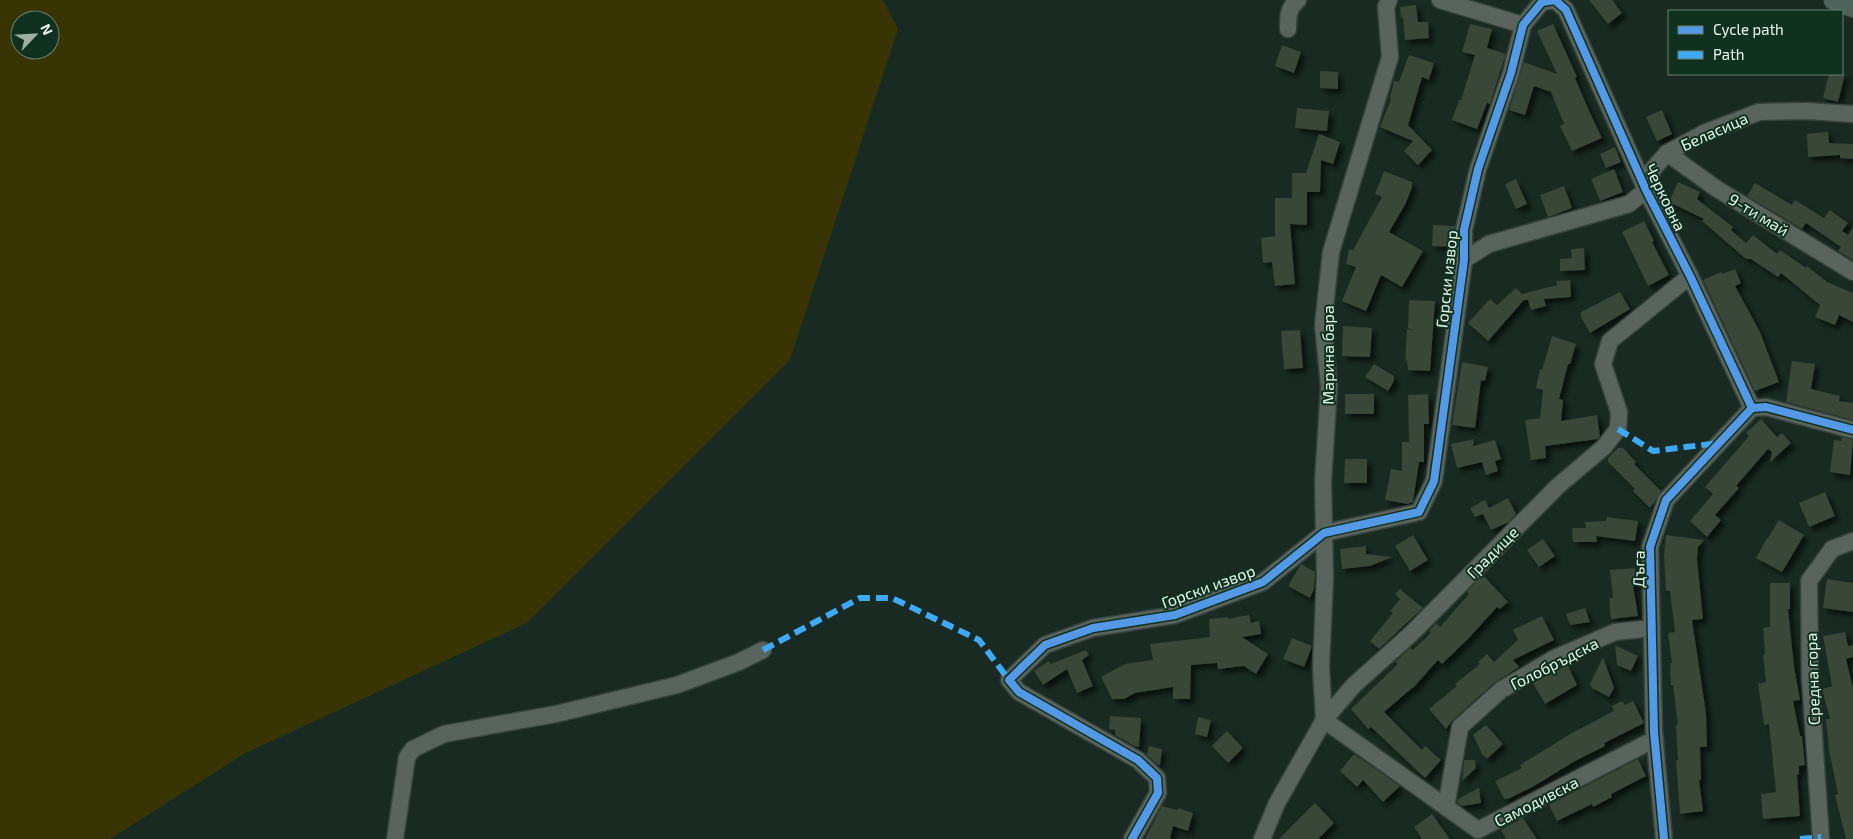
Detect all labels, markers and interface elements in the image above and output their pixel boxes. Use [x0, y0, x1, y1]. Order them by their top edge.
north arrow [10, 10, 60, 60]
legend [1668, 10, 1843, 75]
text: Cycle path [1713, 20, 1784, 38]
text: N [37, 21, 57, 37]
text: Path [1713, 45, 1744, 63]
street label: Беласица [1677, 108, 1751, 154]
street label: Черковна [1642, 160, 1690, 234]
street label: 9-ти май [1726, 189, 1792, 239]
street label: Горски извор [1431, 229, 1461, 329]
street label: Марина бара [1318, 305, 1337, 405]
street label: Градище [1462, 522, 1522, 582]
street label: Дъга [1628, 550, 1648, 588]
street label: Горски извор [1159, 560, 1257, 612]
street label: Средна гора [1801, 632, 1823, 726]
street label: Голобръдска [1507, 633, 1601, 693]
street label: Самодивска [1491, 772, 1581, 830]

